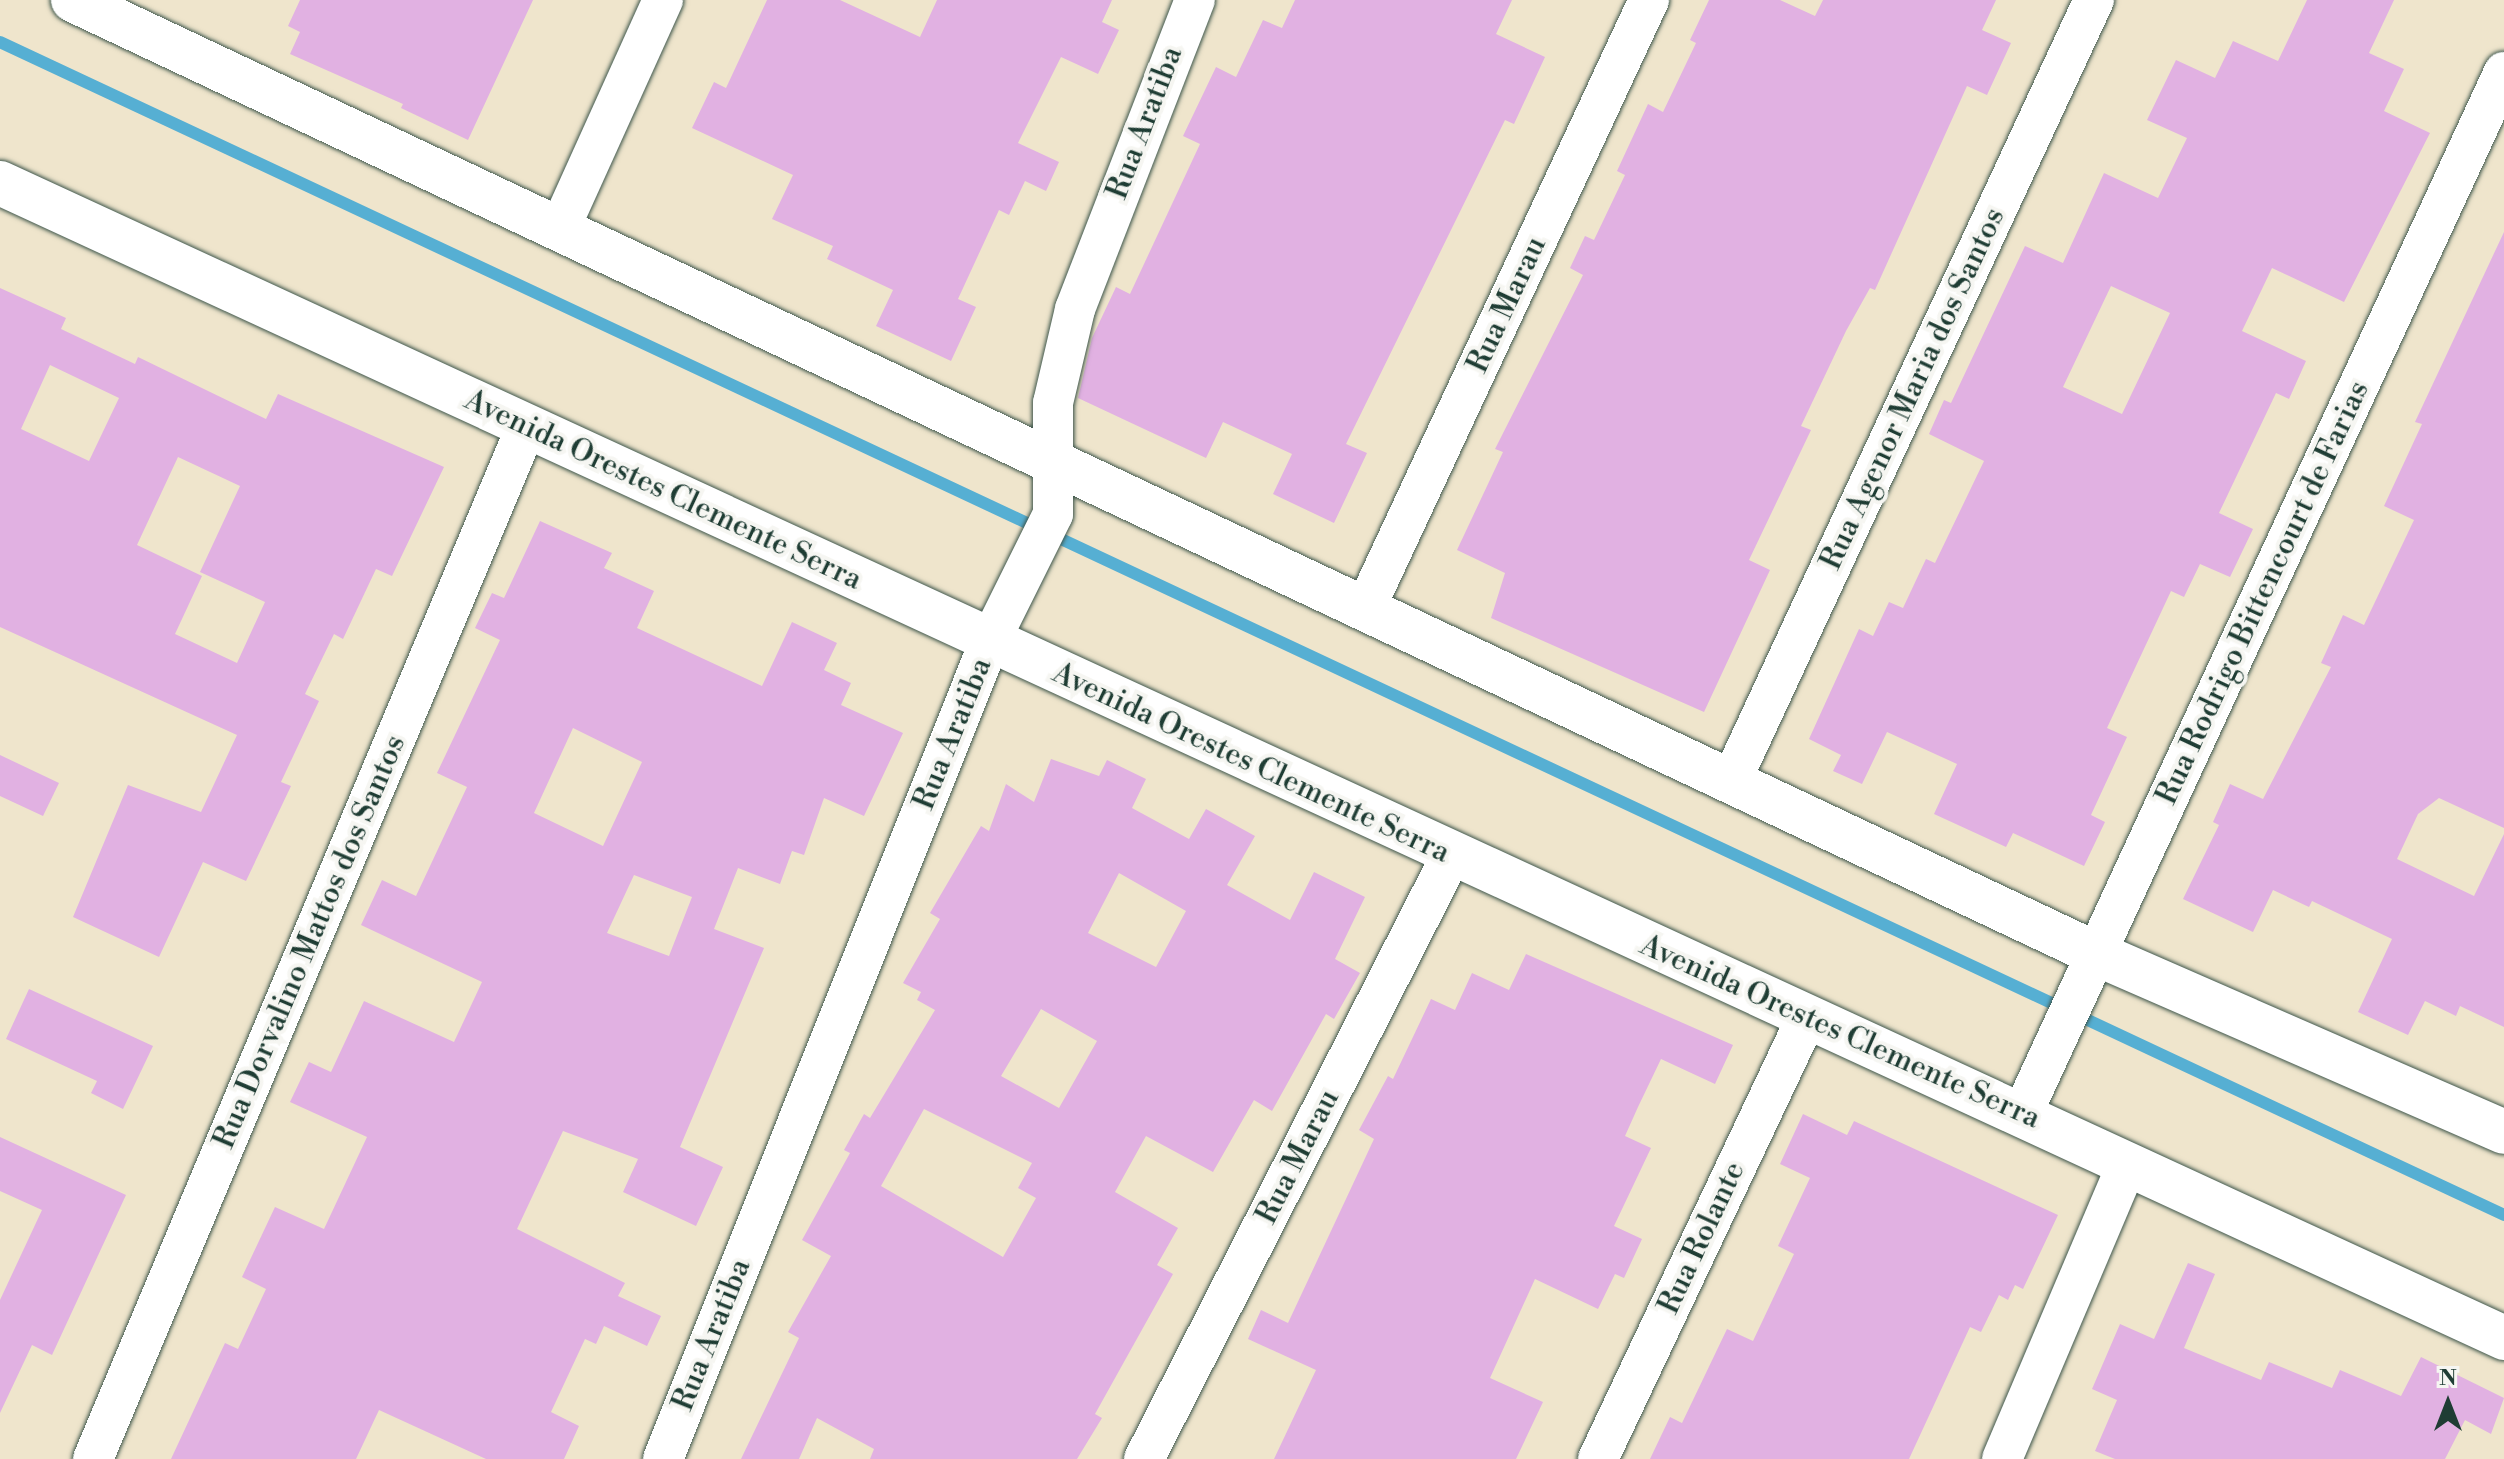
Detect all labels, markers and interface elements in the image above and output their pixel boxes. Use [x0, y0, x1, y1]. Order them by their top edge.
street label: Rua Aratiba [1099, 42, 1191, 204]
street label: Rua Agenor Maria dos Santos [1813, 202, 2013, 576]
street label: Rua Marau [1460, 231, 1554, 379]
street label: Rua Rodrigo Bittencourt de Farias [2149, 376, 2377, 810]
street label: Avenida Orestes Clemente Serra [459, 382, 867, 598]
street label: Rua Aratiba [906, 653, 1000, 815]
street label: Avenida Orestes Clemente Serra [1047, 655, 1455, 871]
street label: Rua Dorvalino Mattos dos Santos [206, 730, 414, 1154]
street label: Avenida Orestes Clemente Serra [1634, 927, 2046, 1137]
street label: Rua Marau [1249, 1084, 1347, 1230]
street label: Rua Rolante [1651, 1156, 1753, 1320]
street label: Rua Aratiba [665, 1254, 759, 1416]
north arrow [2408, 1363, 2488, 1443]
text: N [2439, 1365, 2457, 1392]

